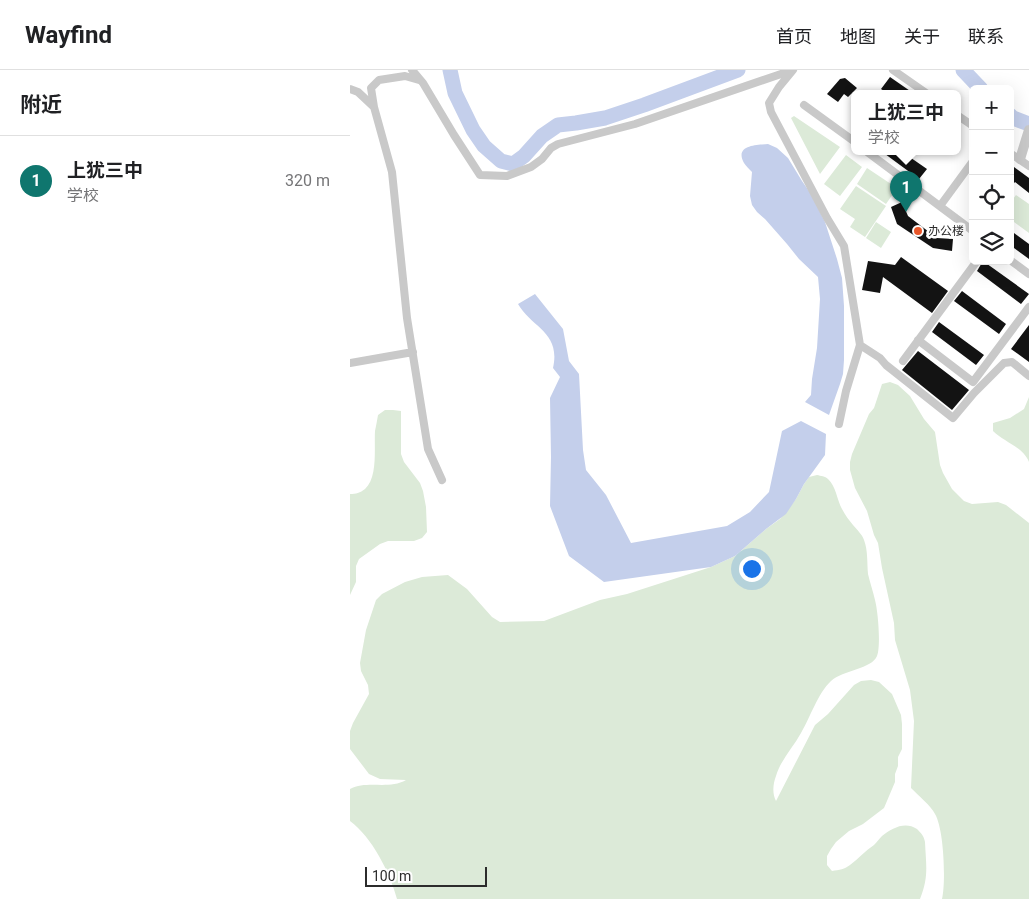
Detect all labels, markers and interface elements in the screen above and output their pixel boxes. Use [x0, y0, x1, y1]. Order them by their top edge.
text: Wayfind [25, 21, 112, 49]
text: 首页 [776, 26, 812, 47]
text: 地图 [840, 26, 876, 47]
text: 关于 [904, 26, 940, 47]
text: 联系 [968, 26, 1004, 47]
map controls [969, 85, 1014, 265]
button: + [969, 85, 1014, 130]
popup [851, 90, 961, 155]
text: 附近 [20, 93, 62, 117]
text: 上犹三中 [868, 101, 944, 124]
text: 学校 [868, 128, 900, 147]
button: − [969, 130, 1014, 175]
text: 上犹三中 [67, 159, 143, 182]
text: 1 [31, 171, 41, 190]
text: 320 m [285, 171, 330, 190]
pin: 1 [890, 171, 922, 212]
button: locate [969, 175, 1014, 220]
text: 学校 [67, 186, 99, 205]
button: layers [969, 220, 1014, 265]
place label: 办公楼 [928, 224, 964, 238]
marker: 办公楼 [912, 225, 924, 237]
your location [739, 556, 765, 582]
scale bar [365, 864, 488, 887]
text: 100 m [372, 868, 411, 884]

